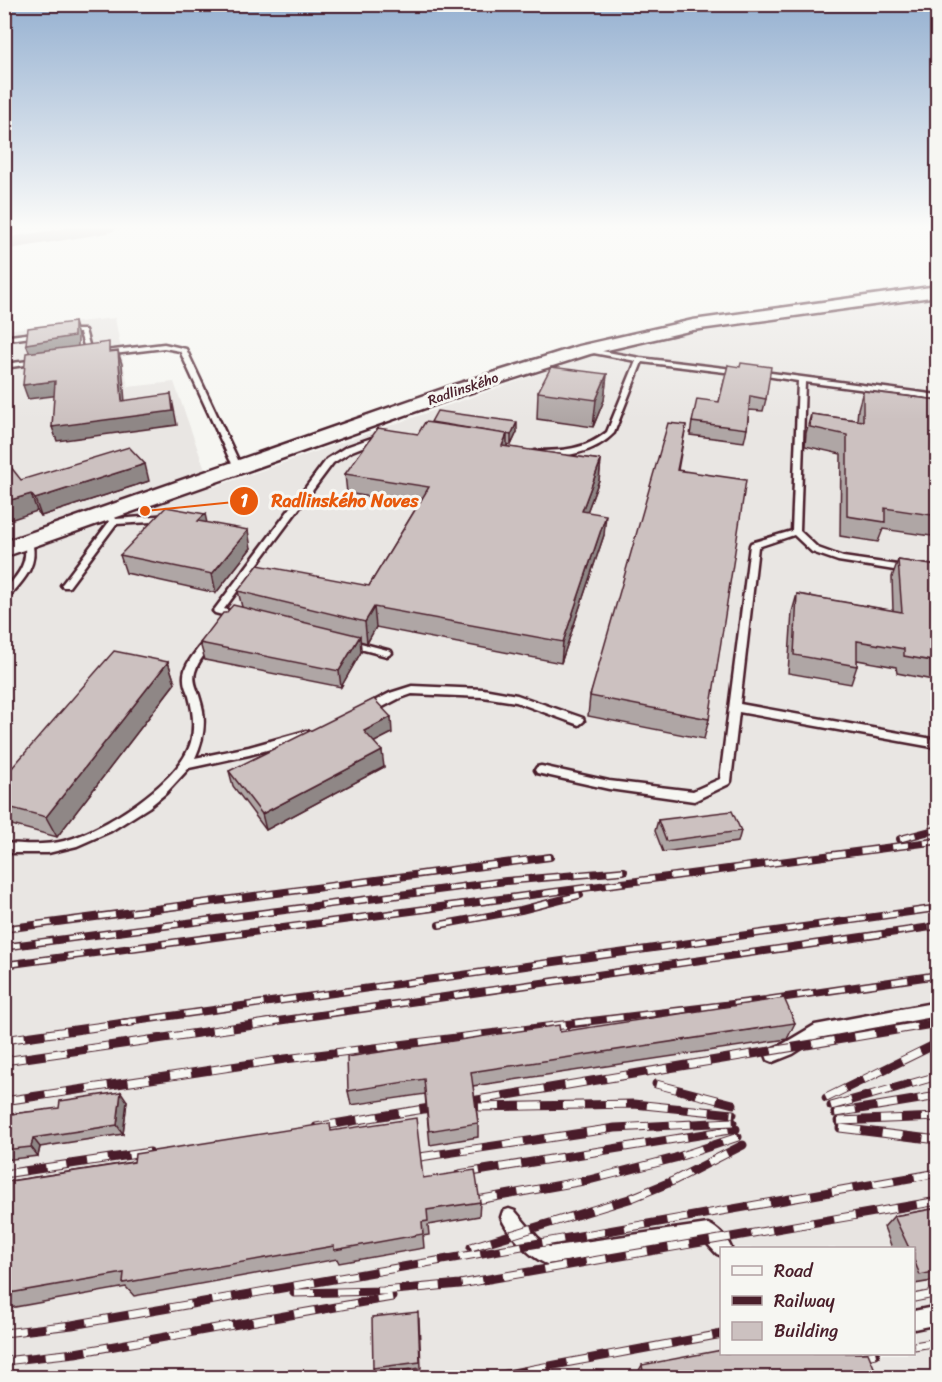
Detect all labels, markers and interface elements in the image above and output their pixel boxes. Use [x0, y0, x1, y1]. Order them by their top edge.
street label: Radlinského [424, 365, 502, 413]
callout: Radlinského Noves [229, 483, 430, 519]
text: 1 [240, 485, 248, 517]
text: Radlinského Noves [271, 485, 419, 517]
legend [720, 1247, 915, 1355]
text: Road [774, 1255, 814, 1287]
text: Railway [774, 1285, 836, 1317]
text: Building [774, 1315, 838, 1347]

